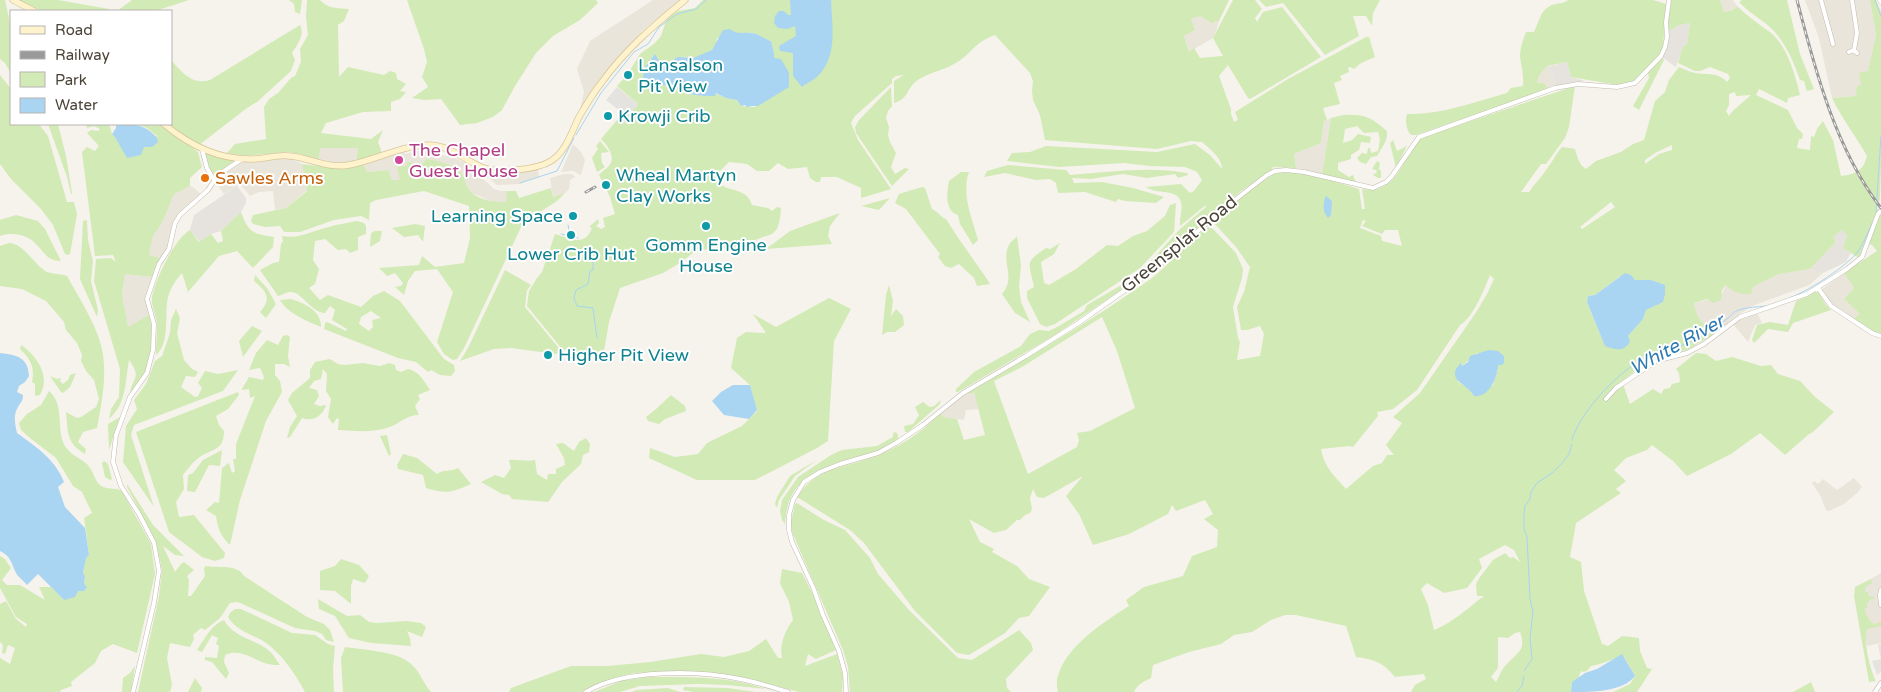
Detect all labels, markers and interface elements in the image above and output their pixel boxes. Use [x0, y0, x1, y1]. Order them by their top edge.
legend [10, 10, 172, 125]
text: Road [55, 21, 93, 39]
text: Railway [55, 46, 110, 64]
place label: Lansalson Pit View [638, 54, 723, 97]
marker: Lansalson Pit View [622, 69, 634, 81]
text: Park [55, 71, 87, 89]
text: Water [55, 96, 98, 114]
place label: Krowji Crib [618, 105, 711, 127]
marker: Krowji Crib [602, 110, 614, 122]
place label: The Chapel Guest House [409, 139, 518, 182]
marker: The Chapel Guest House [393, 154, 405, 166]
place label: Wheal Martyn Clay Works [616, 164, 736, 207]
place label: Sawles Arms [215, 167, 324, 189]
marker: Sawles Arms [199, 172, 211, 184]
marker: Wheal Martyn Clay Works [600, 179, 612, 191]
street label: Greensplat Road [1117, 191, 1241, 297]
place label: Learning Space [431, 205, 563, 227]
marker: Learning Space [567, 210, 579, 222]
marker: Gomm Engine House [700, 220, 712, 232]
marker: Lower Crib Hut [565, 229, 577, 241]
place label: Gomm Engine House [645, 234, 767, 277]
place label: Lower Crib Hut [507, 243, 635, 265]
water label: White River [1626, 309, 1730, 380]
place label: Higher Pit View [558, 344, 689, 366]
marker: Higher Pit View [542, 349, 554, 361]

